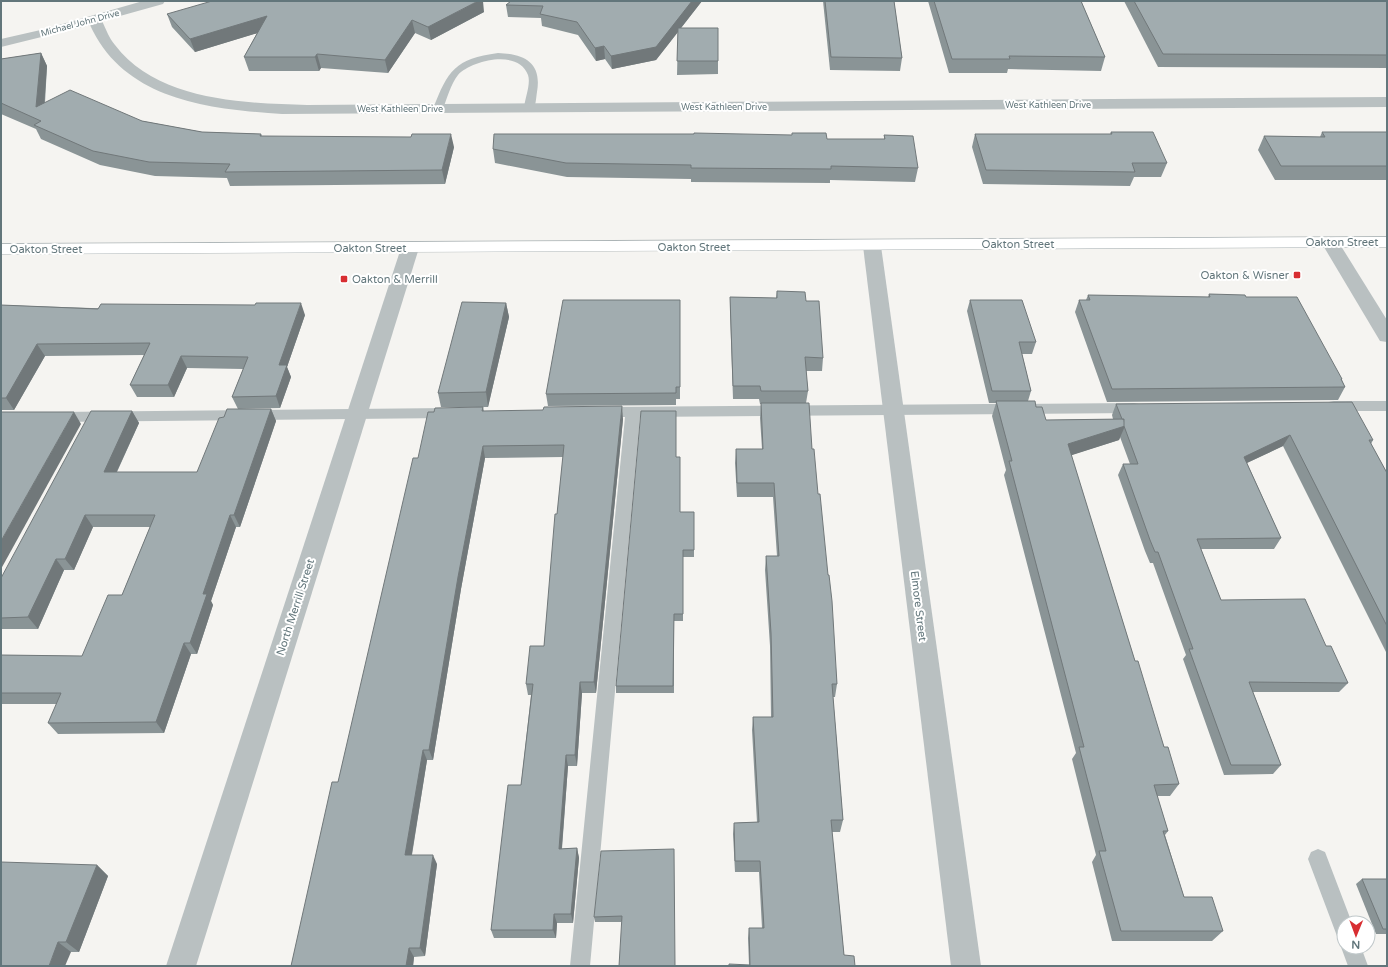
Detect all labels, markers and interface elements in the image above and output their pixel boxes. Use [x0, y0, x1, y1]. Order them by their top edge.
street label: Michael John Drive [40, 8, 121, 39]
street label: West Kathleen Drive [1005, 100, 1091, 111]
street label: West Kathleen Drive [681, 102, 767, 113]
street label: West Kathleen Drive [357, 104, 443, 115]
street label: Oakton Street [1306, 236, 1378, 249]
street label: Oakton Street [982, 238, 1054, 251]
street label: Oakton Street [658, 241, 730, 254]
street label: Oakton Street [334, 242, 406, 255]
street label: Oakton Street [10, 243, 82, 256]
place label: Oakton & Wisner [1201, 269, 1290, 282]
marker: Oakton & Wisner [1292, 270, 1302, 280]
place label: Oakton & Merrill [352, 273, 438, 286]
marker: Oakton & Merrill [339, 274, 349, 284]
street label: North Merrill Street [274, 557, 317, 657]
street label: Elmore Street [908, 570, 929, 642]
north arrow [1336, 915, 1376, 955]
text: N [1351, 938, 1360, 951]

